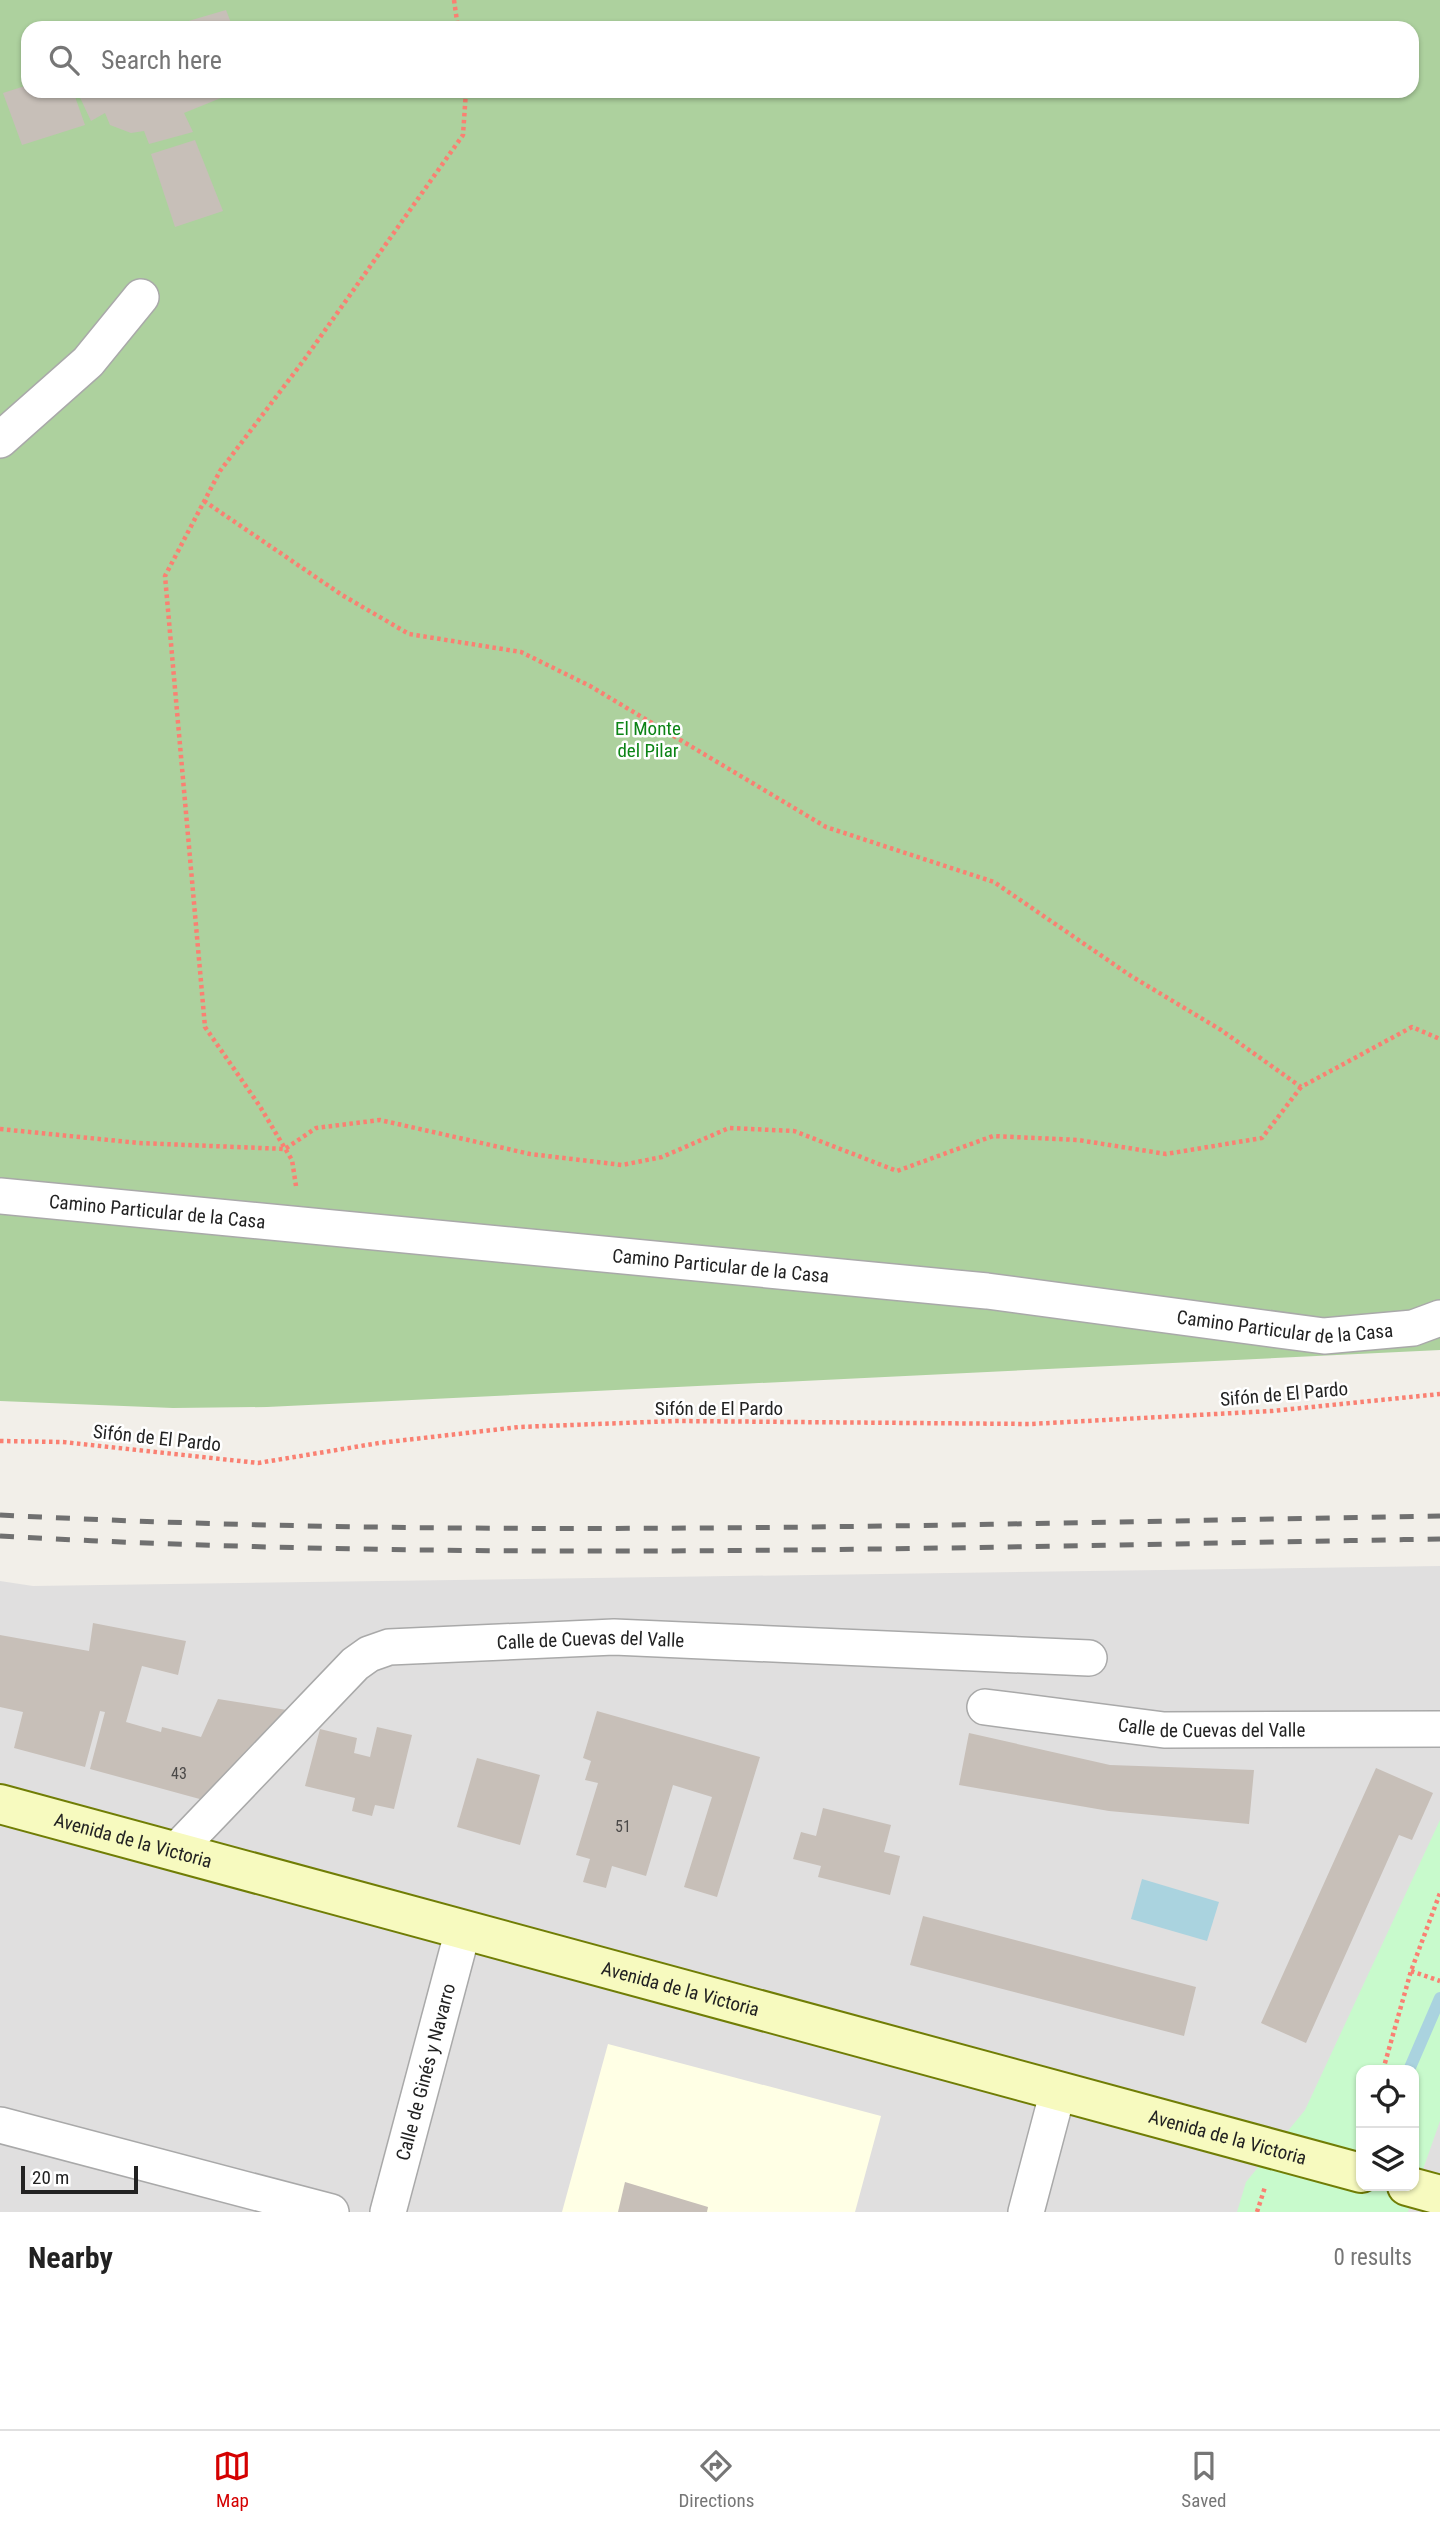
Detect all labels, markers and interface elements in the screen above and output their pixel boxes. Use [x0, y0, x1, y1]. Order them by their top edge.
search box [21, 21, 1419, 98]
icon: search [45, 41, 83, 79]
text: Search here [101, 45, 222, 75]
park label: El Monte del Pilar [615, 717, 681, 762]
street label: Camino Particular de la Casa [48, 1189, 267, 1233]
street label: Camino Particular de la Casa [611, 1244, 830, 1287]
street label: Camino Particular de la Casa [1176, 1305, 1394, 1347]
street label: Sifón de El Pardo [1219, 1377, 1349, 1411]
street label: Sifón de El Pardo [655, 1397, 783, 1420]
street label: Sifón de El Pardo [92, 1420, 222, 1456]
street label: Calle de Cuevas del Valle [496, 1625, 685, 1654]
street label: Calle de Cuevas del Valle [1117, 1713, 1305, 1742]
house number: 43 [171, 1764, 187, 1783]
street label: Avenida de la Victoria [52, 1808, 215, 1872]
house number: 51 [615, 1817, 631, 1836]
street label: Avenida de la Victoria [599, 1956, 762, 2021]
street label: Calle de Ginés y Navarro [391, 1981, 460, 2163]
map controls [1356, 2065, 1419, 2191]
button: locate [1356, 2065, 1419, 2128]
street label: Avenida de la Victoria [1146, 2104, 1309, 2169]
button: layers [1356, 2128, 1419, 2191]
scale bar [21, 2163, 138, 2195]
text: 20 m [32, 2166, 69, 2189]
text: Nearby [28, 2240, 113, 2275]
text: 0 results [1334, 2244, 1412, 2271]
tab: Map [213, 2447, 251, 2512]
tab: Directions [678, 2447, 754, 2512]
tab: Saved [1181, 2447, 1227, 2512]

